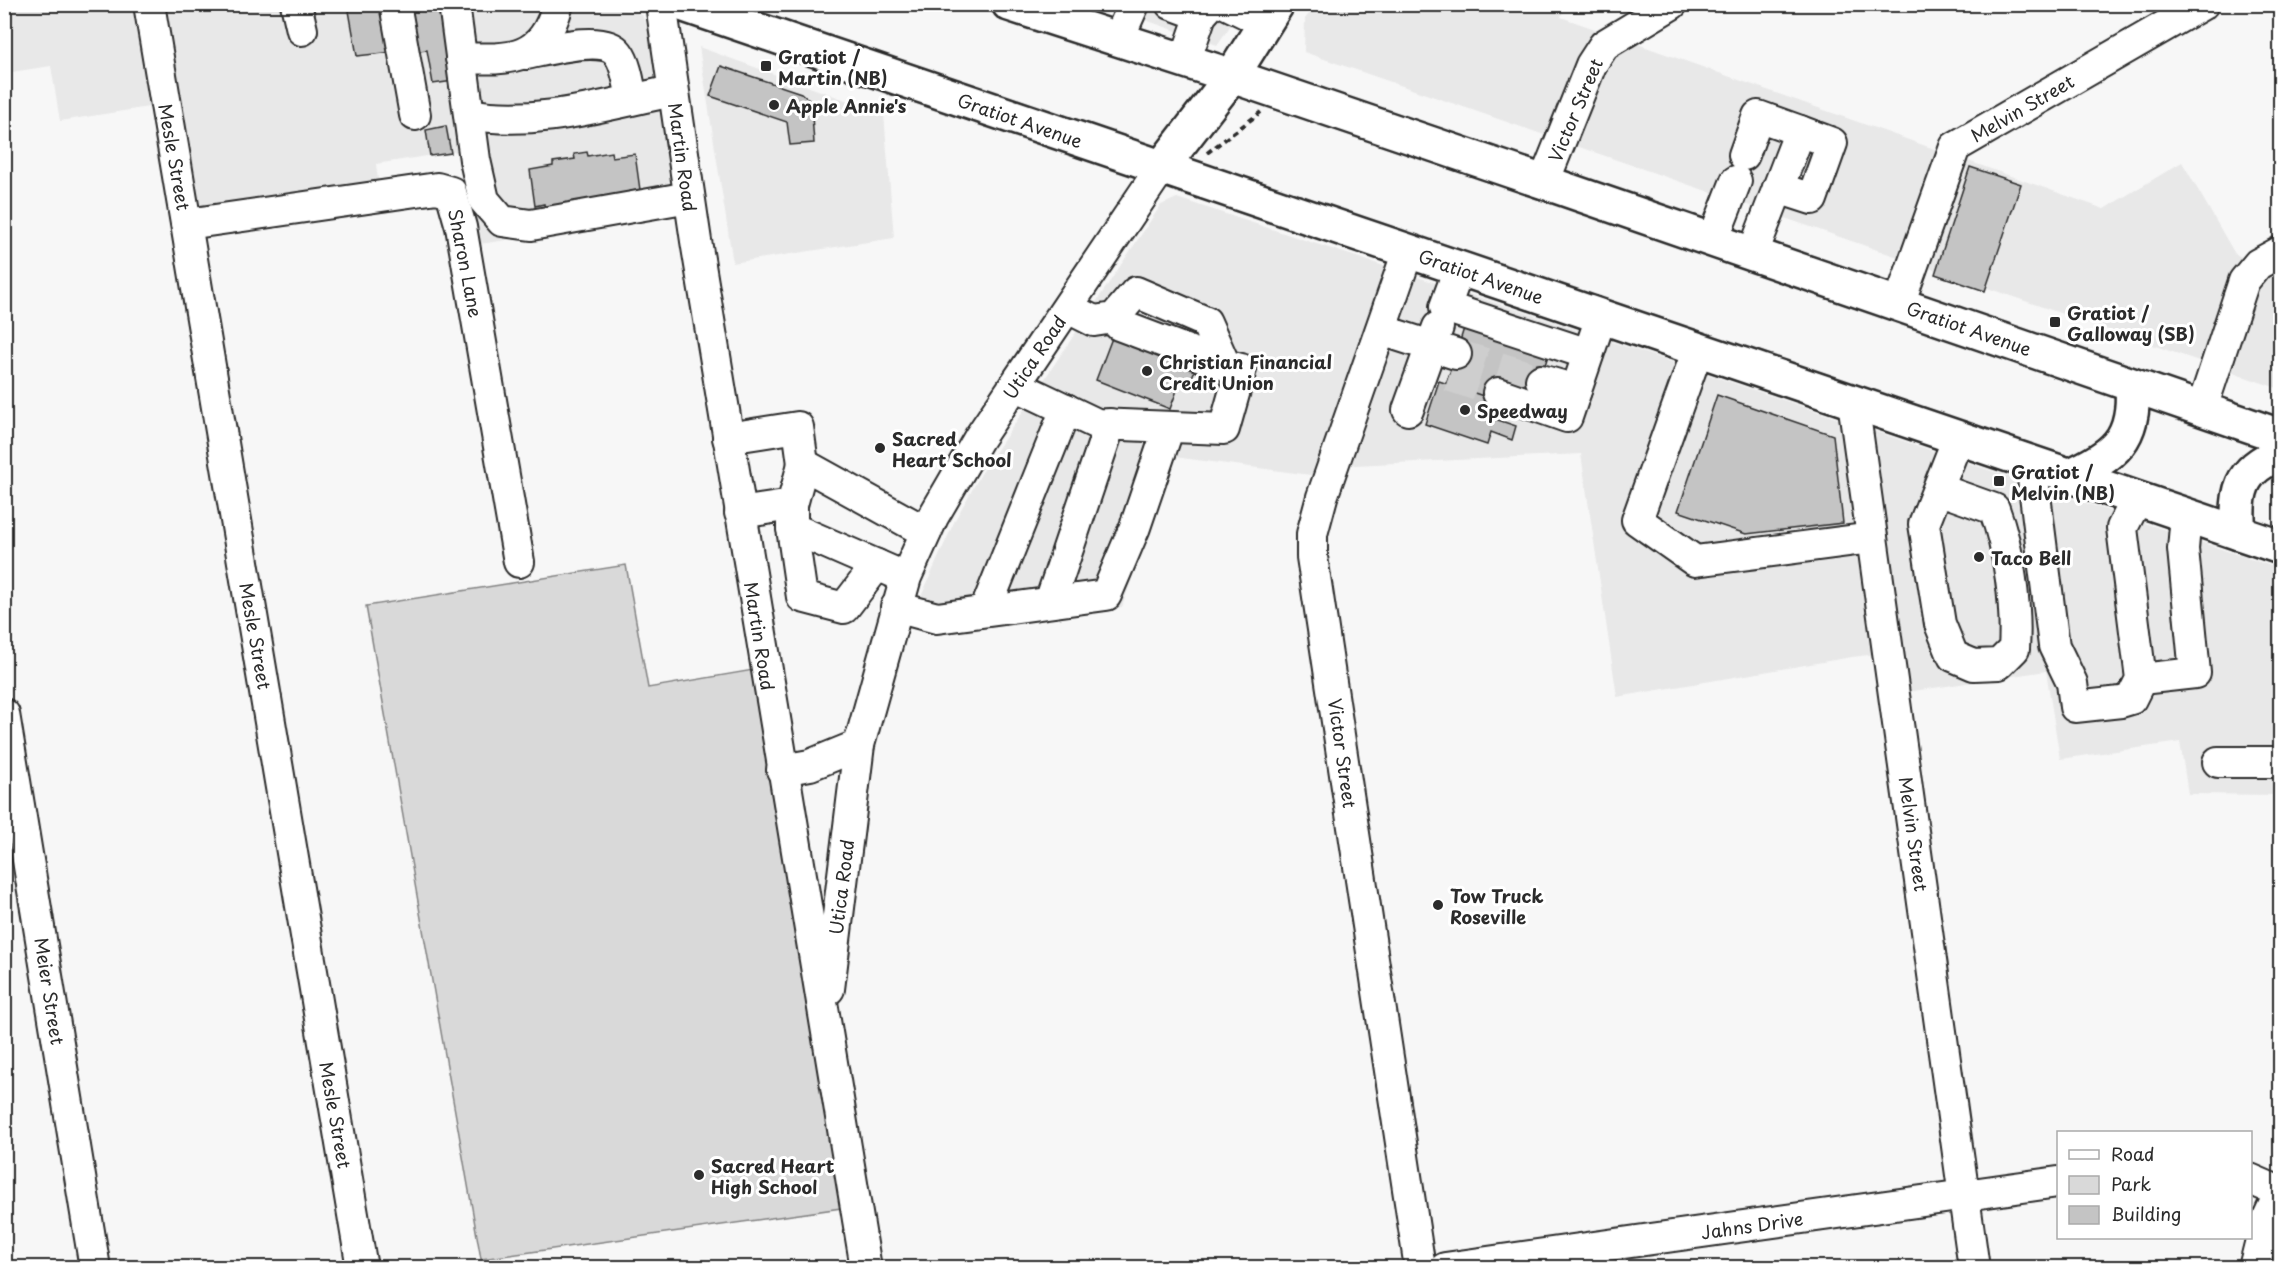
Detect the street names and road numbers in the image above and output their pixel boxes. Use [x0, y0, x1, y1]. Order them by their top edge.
street label: Victor Street [1541, 54, 1609, 166]
street label: Melvin Street [1965, 67, 2079, 149]
street label: Gratiot Avenue [954, 86, 1086, 154]
street label: Mesle Street [152, 101, 198, 213]
street label: Martin Road [662, 101, 704, 213]
street label: Sharon Lane [442, 206, 490, 320]
street label: Gratiot Avenue [1415, 242, 1547, 310]
street label: Gratiot Avenue [1903, 294, 2035, 362]
street label: Utica Road [996, 310, 1072, 404]
street label: Mesle Street [233, 580, 279, 692]
street label: Martin Road [738, 580, 782, 692]
street label: Victor Street [1322, 697, 1364, 810]
street label: Melvin Street [1893, 775, 1935, 893]
street label: Utica Road [822, 838, 860, 936]
street label: Meier Street [28, 935, 72, 1047]
street label: Mesle Street [313, 1059, 359, 1171]
street label: Jahns Drive [1699, 1204, 1805, 1246]

